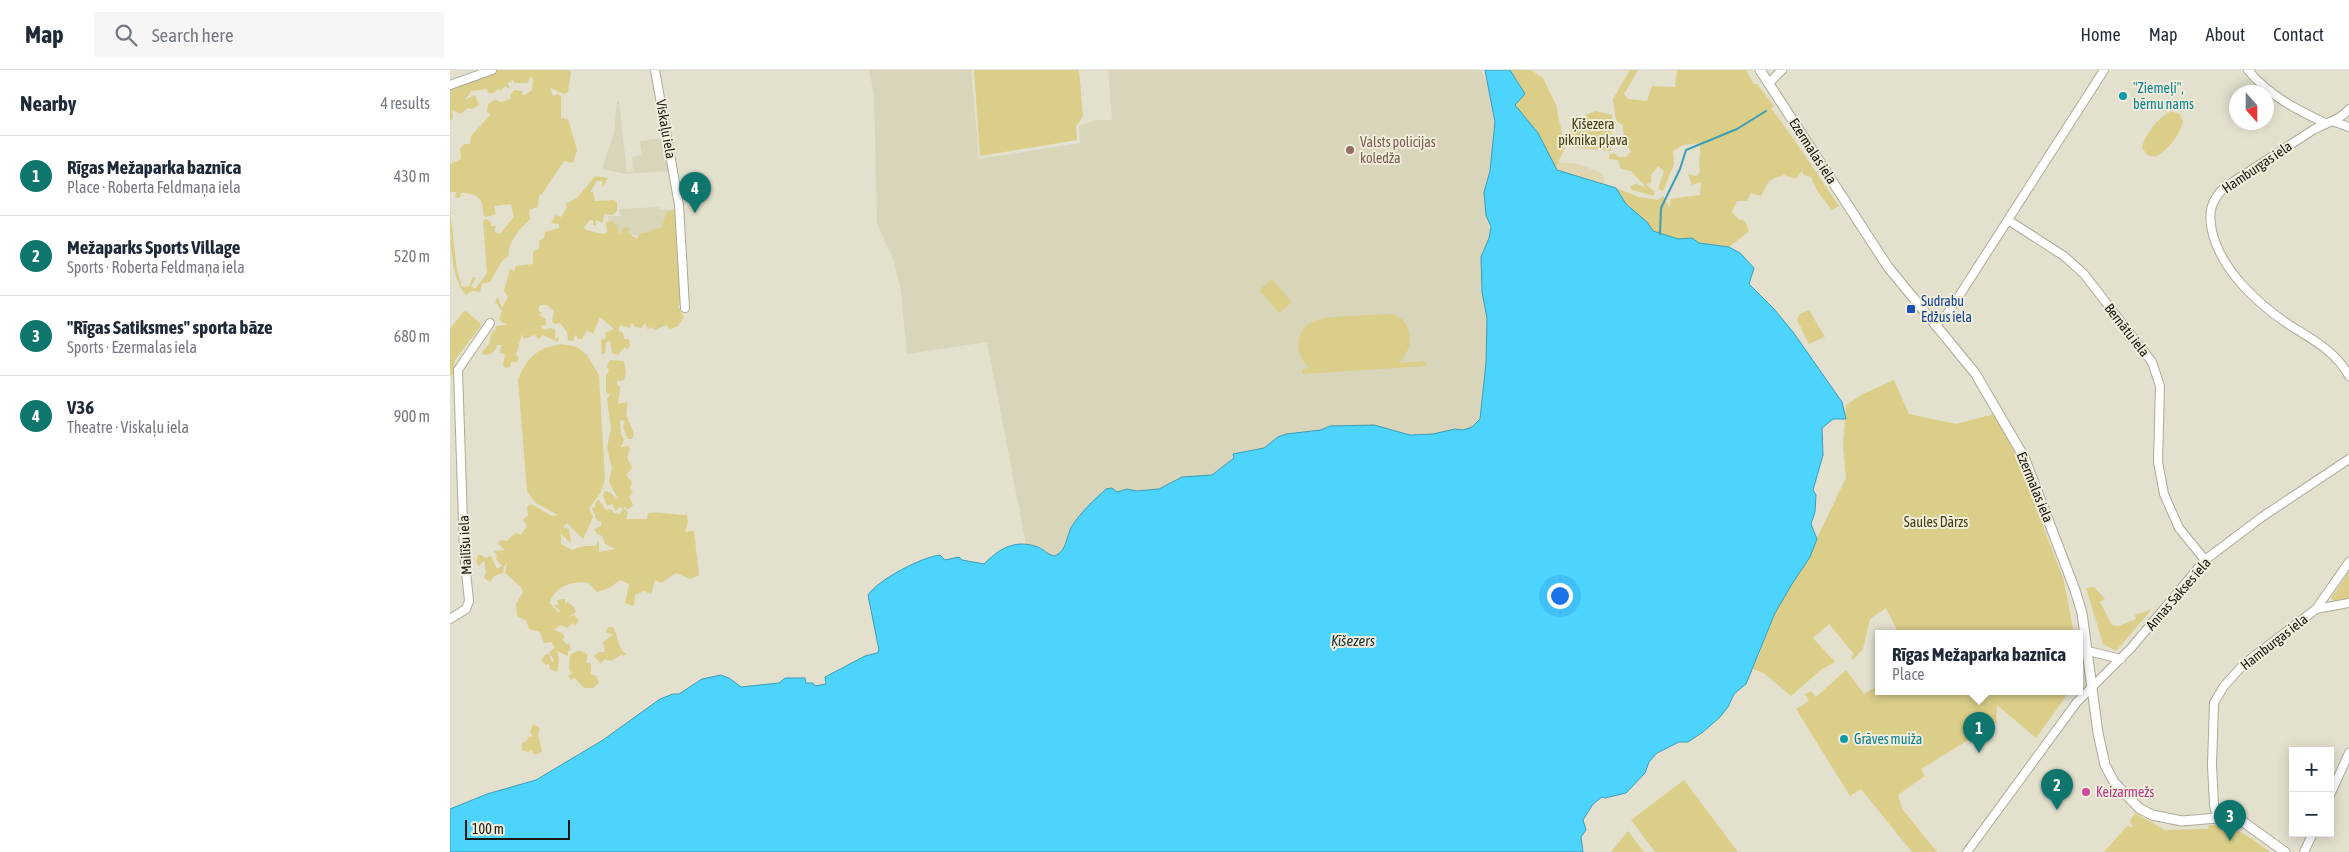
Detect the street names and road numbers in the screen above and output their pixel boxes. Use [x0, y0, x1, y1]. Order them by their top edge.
street label: Viskaļu iela [653, 98, 679, 160]
street label: Ezermalas iela [1786, 115, 1840, 187]
street label: Hamburgas iela [2219, 138, 2295, 196]
street label: Bernātu iela [2101, 300, 2153, 360]
street label: Ezermalas iela [2014, 449, 2056, 525]
street label: Mailīšu iela [455, 515, 475, 575]
street label: Annas Sakses iela [2142, 555, 2214, 633]
street label: Hamburgas iela [2237, 611, 2311, 673]

